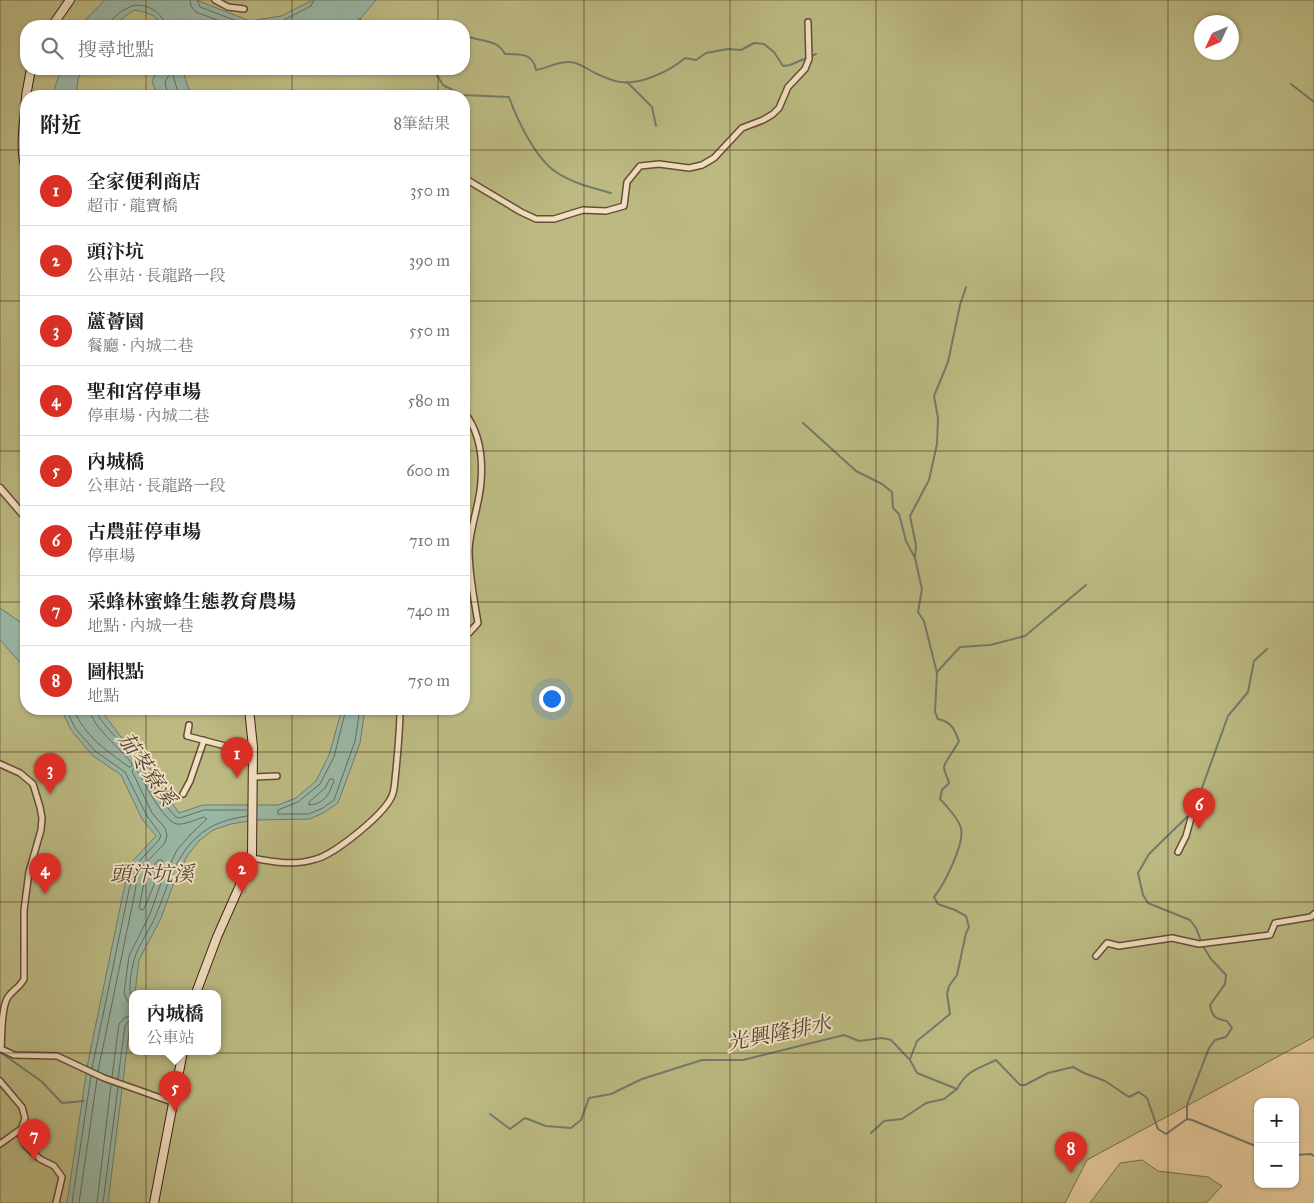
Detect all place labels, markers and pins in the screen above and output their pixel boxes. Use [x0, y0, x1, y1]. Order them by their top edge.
pin: 1 [221, 737, 253, 778]
pin: 3 [34, 753, 66, 794]
pin: 6 [1183, 788, 1215, 829]
pin: 2 [226, 852, 258, 893]
pin: 4 [29, 853, 61, 894]
pin: 5 [159, 1071, 191, 1112]
pin: 7 [18, 1119, 50, 1160]
pin: 8 [1055, 1132, 1087, 1173]

